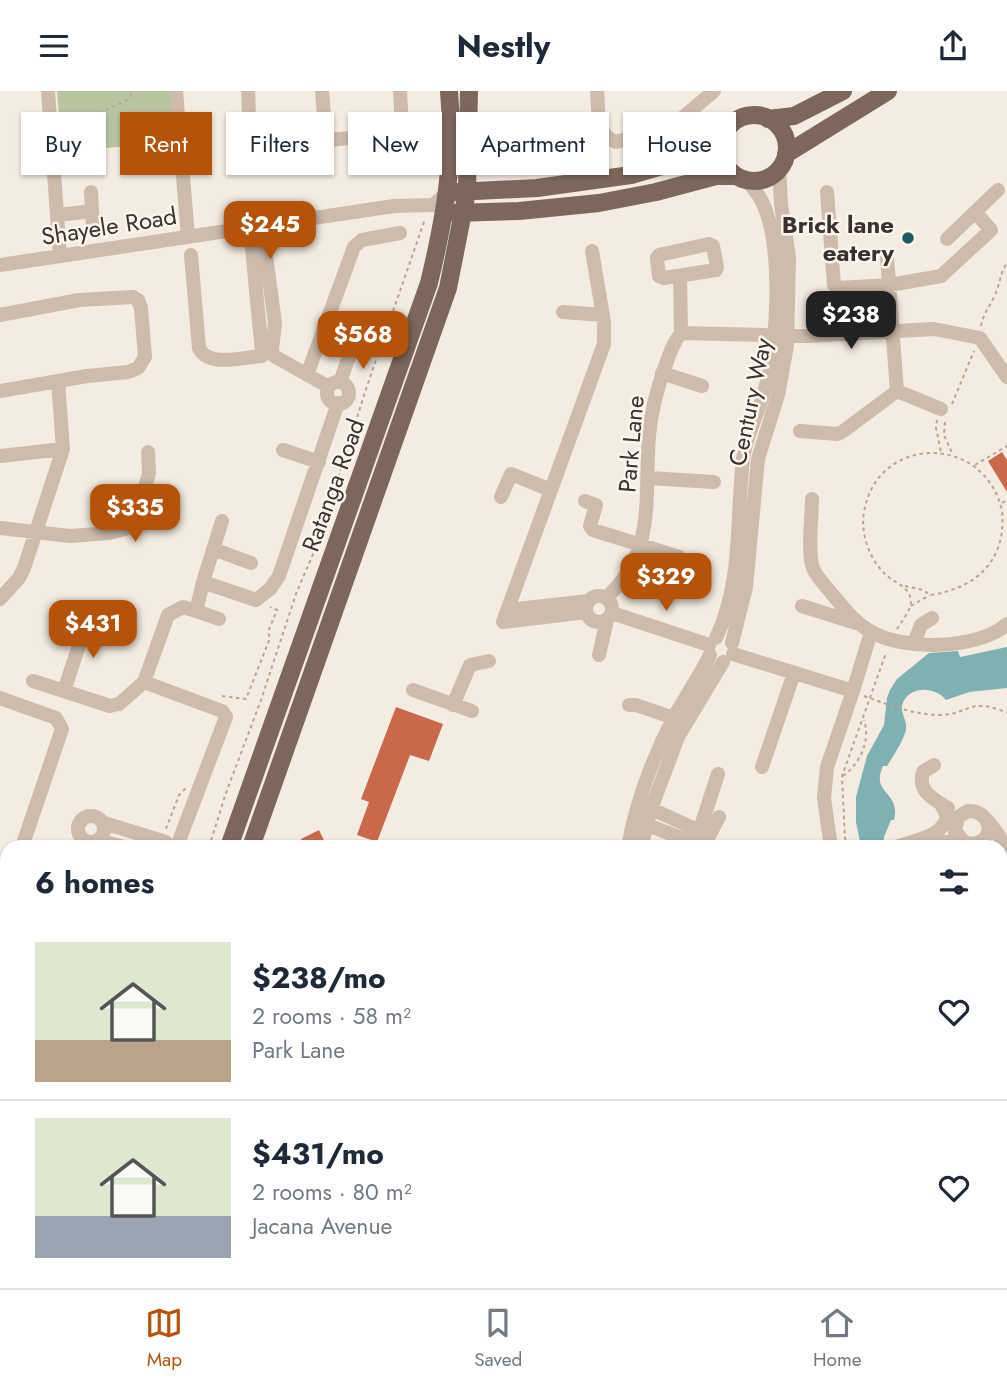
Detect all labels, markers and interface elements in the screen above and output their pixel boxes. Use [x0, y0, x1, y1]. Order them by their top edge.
text: Nestly [457, 23, 550, 69]
icon: menu [35, 27, 73, 65]
icon: share [934, 27, 972, 65]
chip: Buy [21, 112, 106, 175]
chip: Rent [120, 112, 212, 175]
chip: Filters [226, 112, 334, 175]
chip: New [348, 112, 442, 175]
chip: Apartment [456, 112, 609, 175]
chip: House [623, 112, 736, 175]
street label: Shayele Road [39, 198, 179, 254]
pin: $245 [229, 201, 311, 261]
text: $245 [240, 207, 300, 241]
place label: Brick lane eatery [782, 207, 894, 270]
marker: Brick lane eatery [900, 230, 916, 246]
pin: $238 [810, 292, 892, 351]
text: $238 [822, 297, 880, 331]
pin: $568 [322, 311, 404, 371]
text: $568 [334, 317, 392, 351]
street label: Century Way [719, 334, 781, 469]
street label: Park Lane [609, 394, 653, 494]
street label: Ratanga Road [293, 414, 373, 556]
pin: $335 [94, 484, 176, 544]
text: $335 [106, 490, 164, 524]
pin: $329 [625, 553, 707, 613]
text: $329 [636, 559, 696, 593]
pin: $431 [52, 601, 134, 660]
text: $431 [65, 606, 121, 640]
text: 6 homes [35, 861, 154, 904]
icon: filters [935, 863, 973, 901]
text: $238/mo [252, 956, 386, 999]
icon: home [91, 970, 175, 1054]
icon: heart [935, 993, 973, 1031]
text: 2 rooms · 58 m² [252, 999, 411, 1033]
text: Park Lane [252, 1033, 345, 1067]
text: $431/mo [252, 1132, 384, 1175]
icon: home [91, 1146, 175, 1230]
icon: heart [935, 1169, 973, 1207]
text: 2 rooms · 80 m² [252, 1175, 412, 1209]
text: Jacana Avenue [252, 1209, 392, 1243]
tab: Map [145, 1304, 183, 1373]
tab: Saved [474, 1304, 522, 1373]
tab: Home [813, 1304, 862, 1373]

